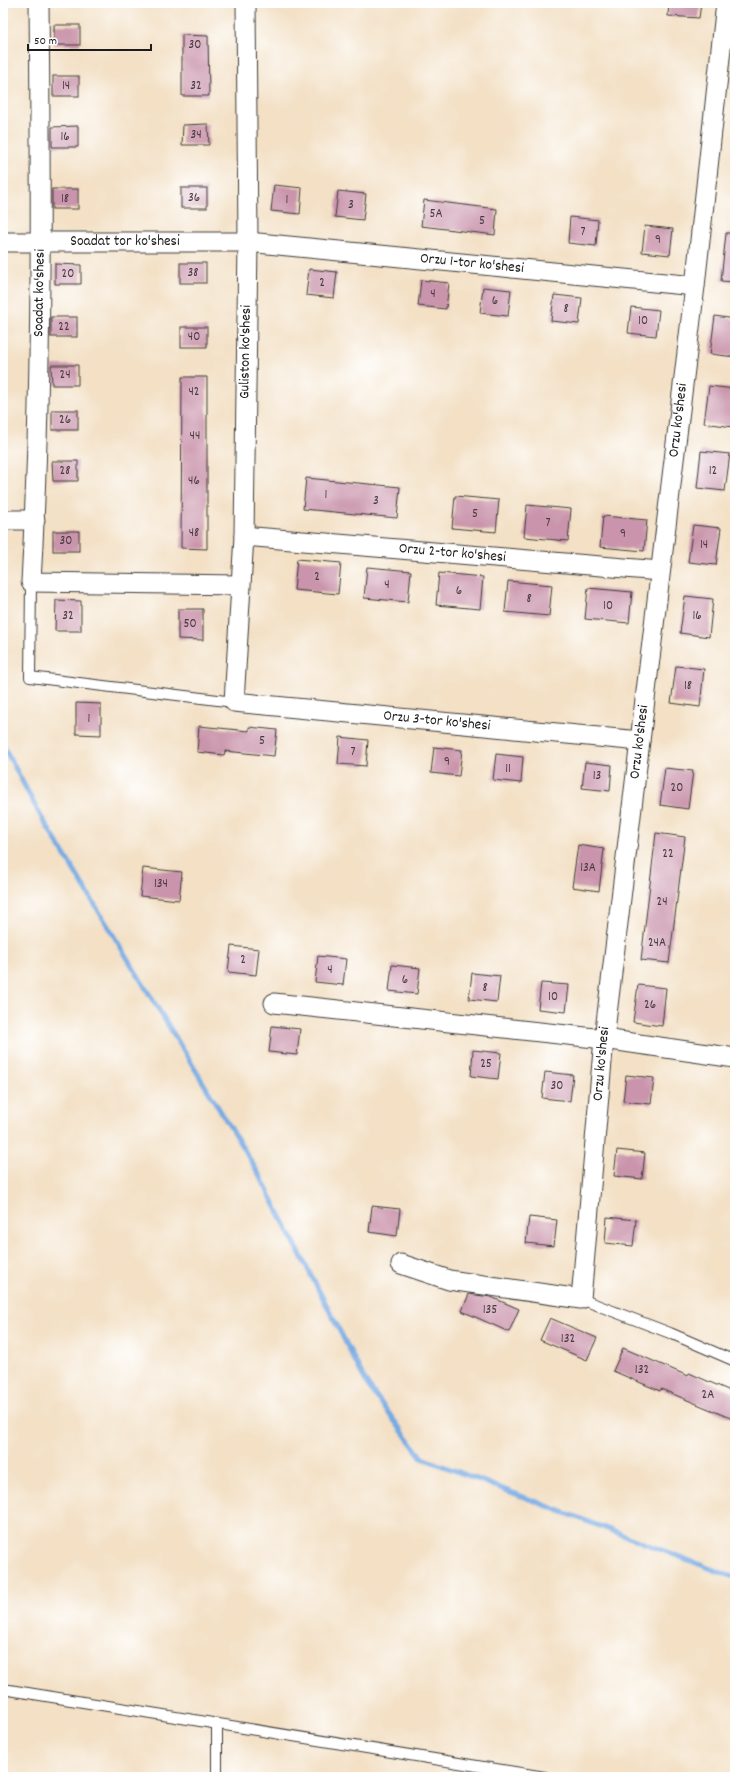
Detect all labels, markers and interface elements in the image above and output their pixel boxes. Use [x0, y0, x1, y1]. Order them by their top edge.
scale bar [28, 26, 151, 52]
text: 50 m [34, 33, 57, 50]
house number: 30 [189, 36, 201, 55]
house number: 14 [62, 77, 70, 96]
house number: 32 [190, 77, 202, 96]
house number: 34 [190, 126, 202, 145]
house number: 16 [60, 128, 70, 147]
house number: 36 [188, 189, 200, 208]
house number: 18 [61, 190, 69, 209]
house number: 1 [286, 191, 288, 210]
house number: 3 [348, 196, 354, 215]
house number: 5A [429, 205, 443, 224]
house number: 5 [479, 212, 485, 231]
house number: 7 [581, 223, 586, 242]
street label: Soadat tor ko'shesi [70, 231, 180, 253]
house number: 9 [655, 231, 661, 250]
street label: Orzu 1-tor ko'shesi [419, 248, 525, 280]
street label: Soadat ko'shesi [28, 249, 52, 337]
house number: 38 [188, 264, 199, 283]
house number: 20 [62, 265, 74, 284]
house number: 2 [319, 274, 325, 293]
house number: 4 [430, 285, 436, 304]
house number: 6 [492, 292, 498, 311]
house number: 8 [563, 300, 569, 319]
street label: Guliston ko'shesi [234, 305, 258, 399]
house number: 10 [638, 312, 648, 331]
house number: 22 [58, 318, 70, 337]
house number: 40 [188, 328, 200, 347]
house number: 24 [59, 366, 71, 385]
street label: Orzu ko'shesi [663, 382, 694, 459]
house number: 42 [188, 383, 200, 402]
house number: 26 [59, 411, 71, 430]
house number: 44 [190, 427, 200, 446]
house number: 28 [60, 462, 70, 481]
house number: 12 [709, 462, 717, 481]
house number: 46 [188, 472, 200, 491]
house number: 1 [325, 486, 327, 505]
house number: 3 [373, 492, 379, 511]
house number: 5 [472, 505, 478, 524]
house number: 7 [546, 514, 551, 533]
house number: 48 [189, 524, 199, 543]
house number: 9 [620, 525, 626, 544]
house number: 30 [60, 532, 72, 551]
house number: 14 [700, 536, 708, 555]
street label: Orzu 2-tor ko'shesi [398, 538, 507, 569]
house number: 2 [314, 568, 320, 587]
house number: 4 [384, 576, 390, 595]
house number: 6 [456, 582, 462, 601]
house number: 8 [526, 590, 532, 609]
house number: 10 [603, 597, 613, 616]
house number: 32 [62, 607, 74, 626]
house number: 16 [692, 607, 702, 626]
house number: 50 [183, 615, 197, 634]
house number: 18 [684, 677, 692, 696]
street label: Orzu ko'shesi [624, 704, 655, 780]
street label: Orzu 3-tor ko'shesi [382, 705, 492, 738]
house number: 1 [88, 710, 90, 729]
house number: 5 [259, 732, 265, 751]
house number: 7 [351, 743, 356, 762]
house number: 9 [444, 753, 450, 772]
house number: 11 [505, 760, 511, 779]
house number: 13 [593, 767, 601, 786]
house number: 20 [671, 779, 683, 798]
house number: 22 [662, 845, 674, 864]
house number: 13A [580, 859, 596, 878]
house number: 134 [154, 875, 168, 894]
house number: 24 [656, 893, 668, 912]
house number: 24A [648, 934, 666, 953]
house number: 2 [240, 951, 246, 970]
house number: 4 [327, 961, 333, 980]
house number: 6 [402, 971, 408, 990]
house number: 8 [482, 979, 488, 998]
house number: 10 [548, 988, 558, 1007]
house number: 26 [644, 996, 656, 1015]
street label: Orzu ko'shesi [588, 1025, 616, 1102]
house number: 25 [480, 1055, 492, 1074]
house number: 30 [551, 1077, 563, 1096]
house number: 135 [483, 1301, 497, 1320]
house number: 132 [561, 1330, 575, 1349]
house number: 132 [635, 1361, 649, 1380]
house number: 2A [702, 1386, 714, 1405]

